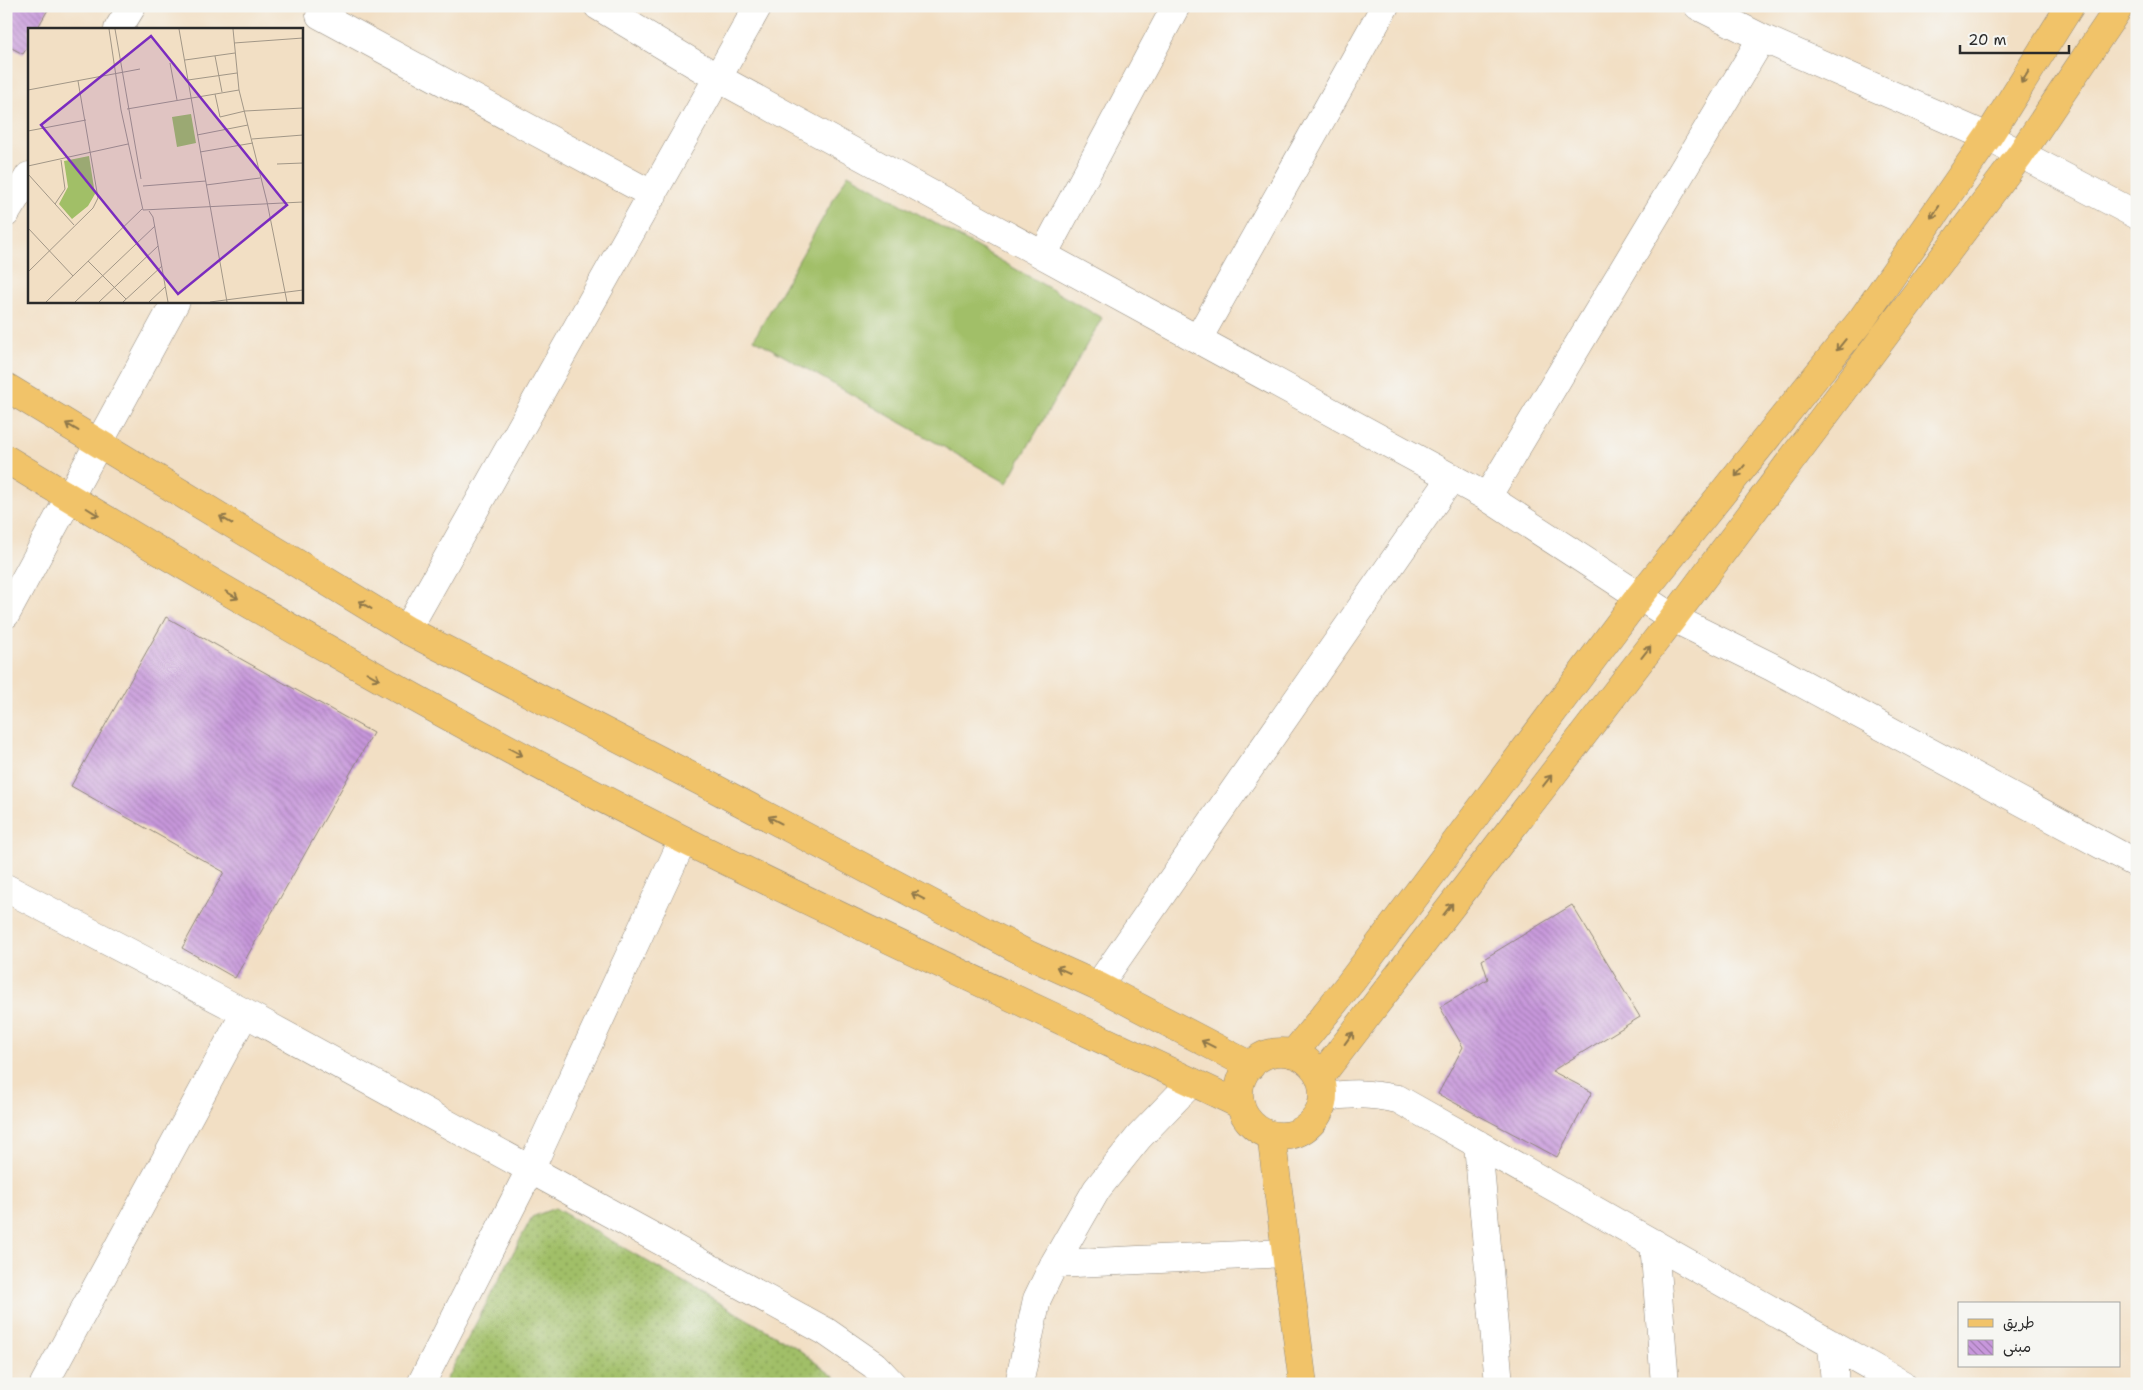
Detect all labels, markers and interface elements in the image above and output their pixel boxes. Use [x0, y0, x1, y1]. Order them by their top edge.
scale bar [1960, 22, 2069, 54]
inset map [28, 28, 302, 302]
text: 20 m [1968, 30, 2007, 50]
one-way arrow [2020, 70, 2030, 84]
one-way arrow [1930, 205, 1940, 219]
one-way arrow [1835, 338, 1846, 351]
one-way arrow [66, 421, 80, 431]
one-way arrow [1734, 465, 1745, 478]
one-way arrow [85, 507, 99, 517]
one-way arrow [220, 515, 234, 525]
one-way arrow [225, 590, 239, 600]
one-way arrow [359, 599, 373, 609]
one-way arrow [1641, 646, 1652, 659]
one-way arrow [365, 671, 380, 681]
one-way arrow [509, 747, 524, 757]
one-way arrow [1541, 774, 1552, 787]
one-way arrow [767, 815, 782, 825]
one-way arrow [911, 891, 926, 900]
one-way arrow [1442, 903, 1453, 916]
one-way arrow [1056, 965, 1071, 975]
one-way arrow [1344, 1032, 1354, 1046]
one-way arrow [1200, 1039, 1215, 1049]
legend [1958, 1302, 2120, 1368]
text: طريق [2003, 1313, 2035, 1333]
text: مبنى [2003, 1337, 2031, 1357]

